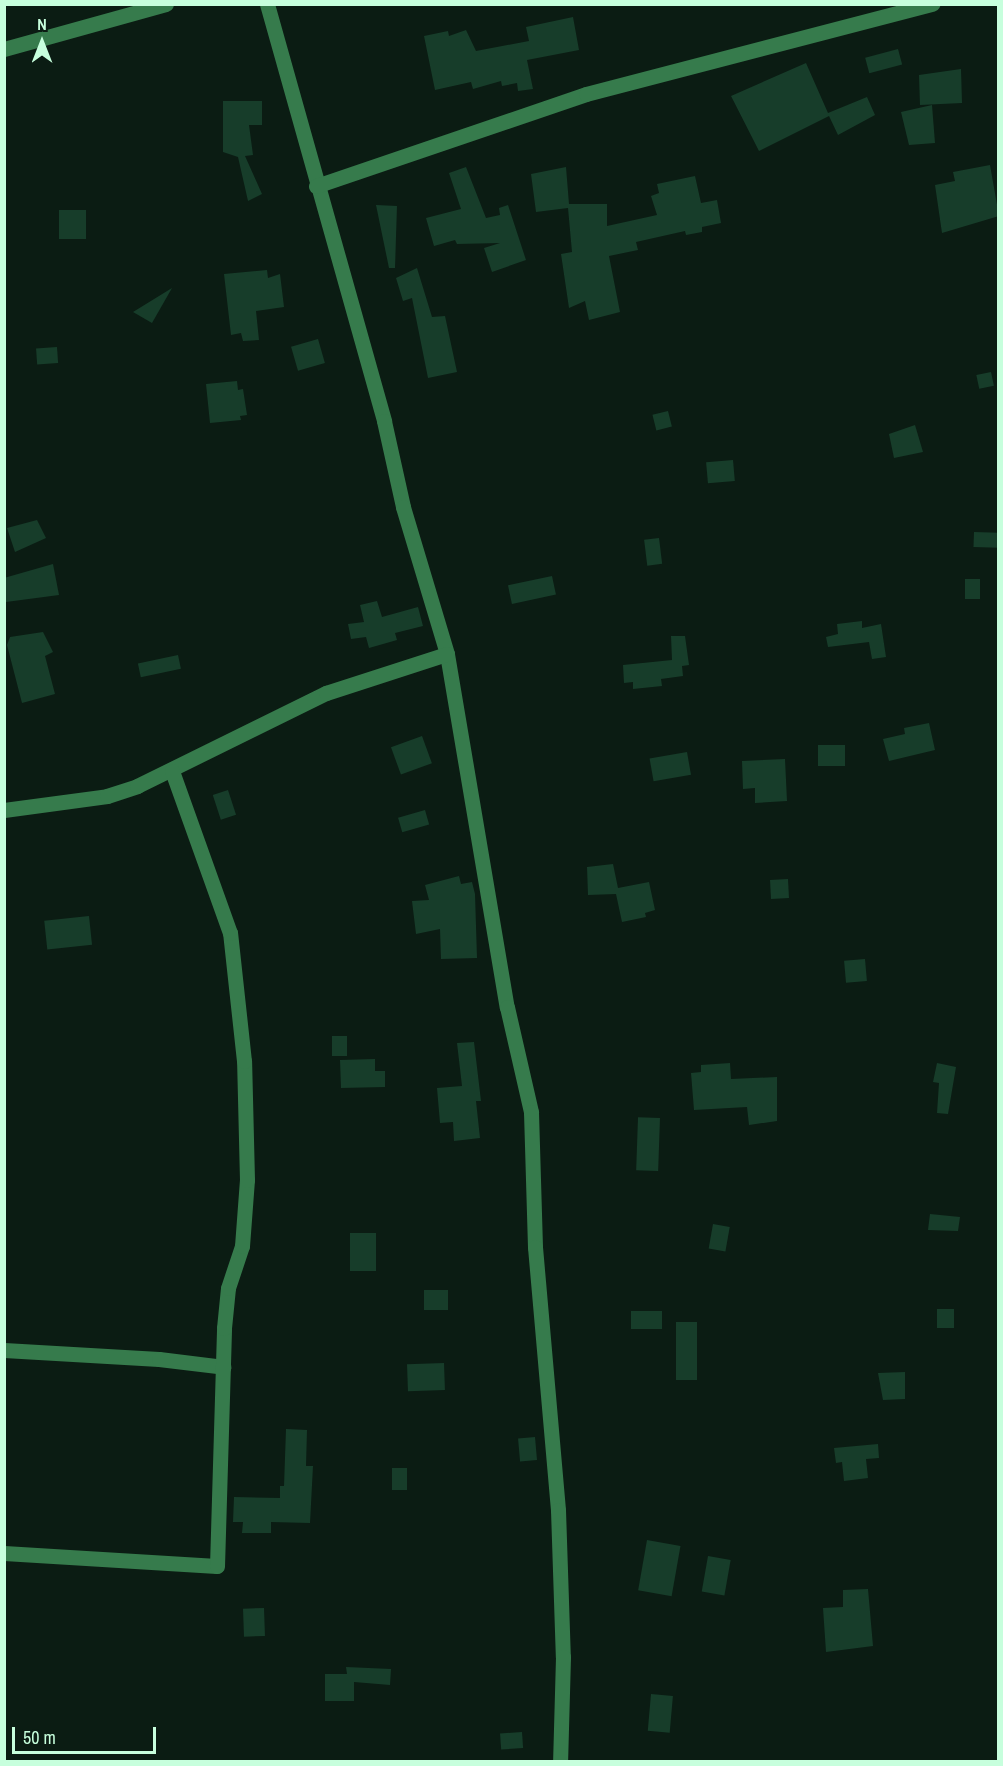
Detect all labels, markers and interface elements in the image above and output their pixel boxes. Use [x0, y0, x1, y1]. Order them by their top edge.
north arrow [12, 12, 72, 72]
text: N [37, 13, 47, 35]
scale bar [15, 1715, 159, 1753]
text: 50 m [23, 1725, 56, 1750]

